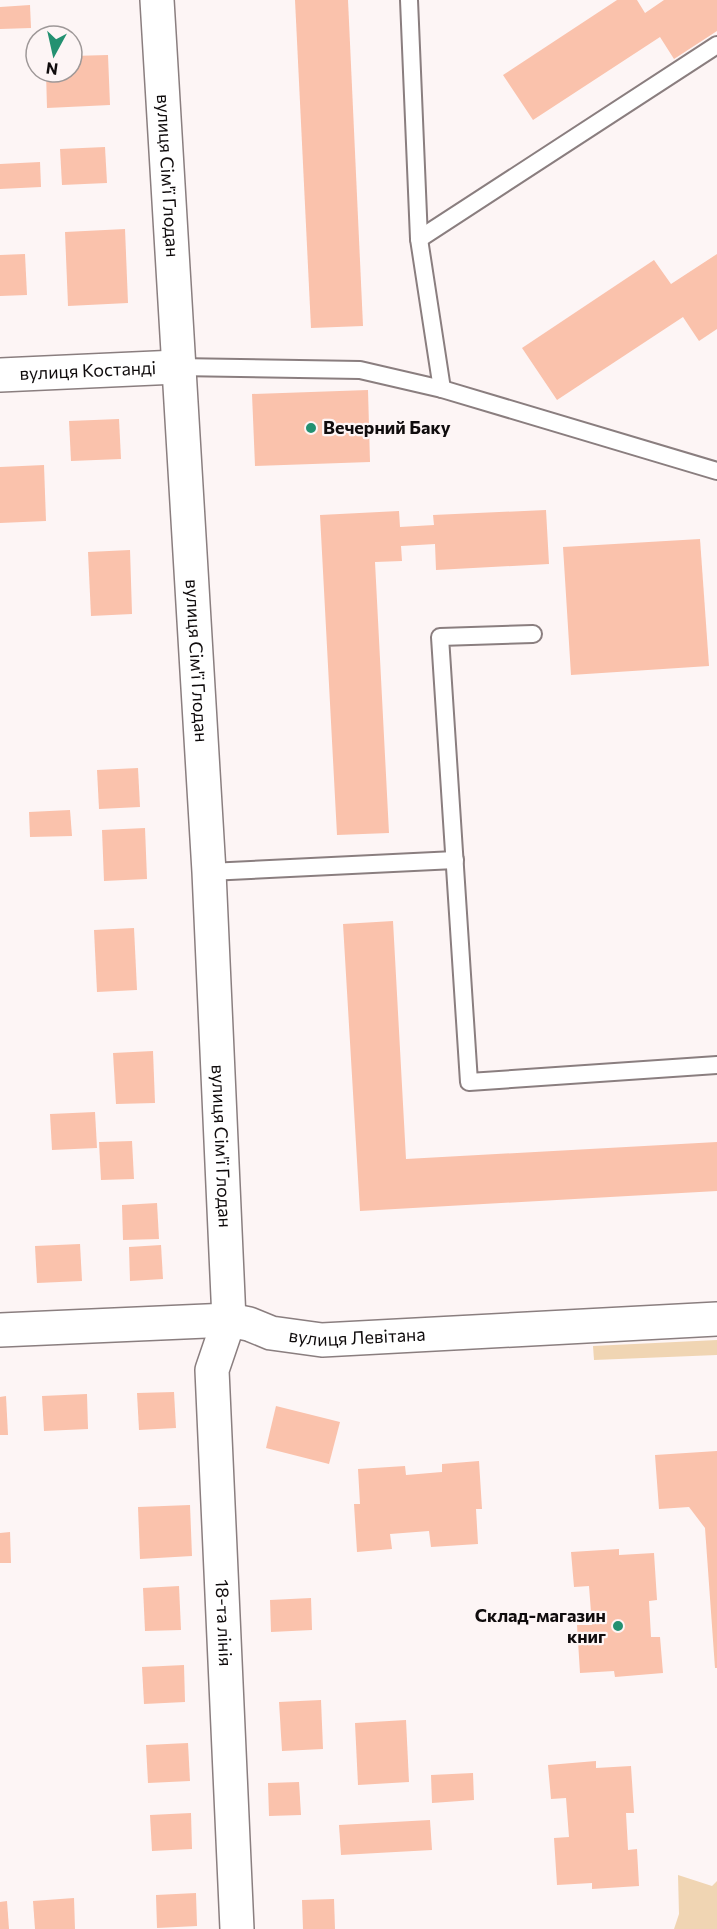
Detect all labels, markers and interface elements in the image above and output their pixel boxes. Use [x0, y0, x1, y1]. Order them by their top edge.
north arrow [24, 24, 84, 84]
text: N [45, 59, 59, 80]
street label: вулиця Сім'ї Глодан [153, 93, 184, 258]
street label: вулиця Костанді [19, 356, 157, 384]
place label: Вечерний Баку [323, 416, 451, 438]
marker: Вечерний Баку [304, 421, 318, 435]
street label: вулиця Сім'ї Глодан [182, 579, 213, 743]
street label: вулиця Сім'ї Глодан [208, 1064, 237, 1228]
street label: вулиця Левітана [288, 1323, 426, 1350]
street label: 18-та лінія [211, 1579, 237, 1667]
place label: Склад-магазин книг [475, 1604, 606, 1647]
marker: Склад-магазин книг [611, 1619, 625, 1633]

